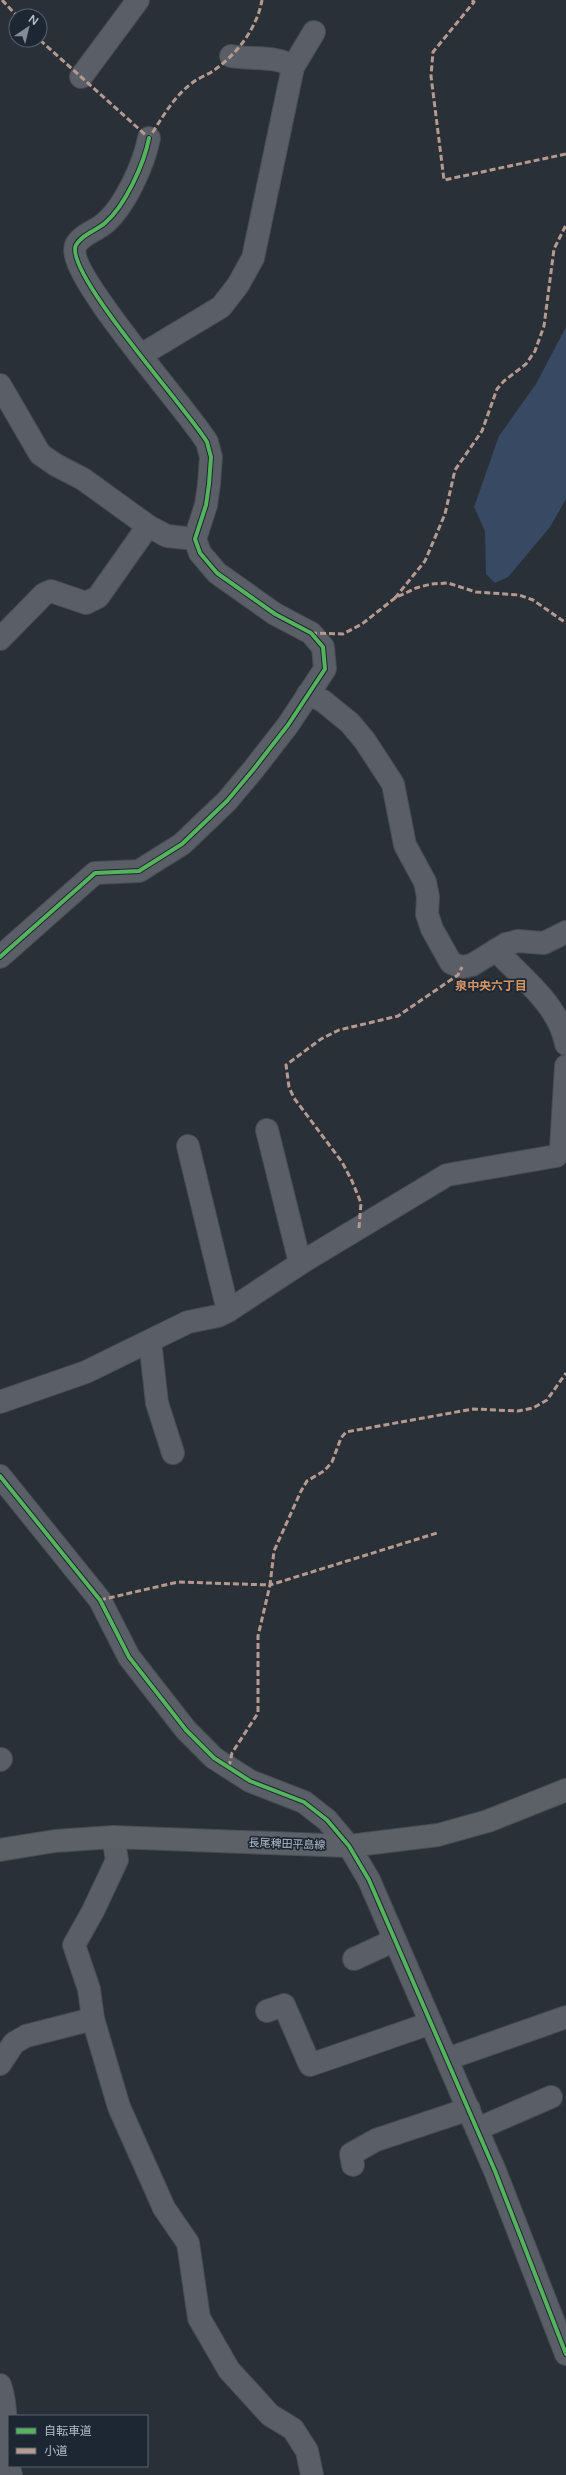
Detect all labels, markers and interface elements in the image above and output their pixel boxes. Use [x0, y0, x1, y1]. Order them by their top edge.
north arrow [8, 8, 48, 48]
text: N [26, 12, 41, 28]
district label: 泉中央六丁目 [455, 979, 527, 993]
street label: 長尾稗田平島線 [248, 1836, 326, 1852]
legend [8, 2415, 148, 2467]
text: 自転車道 [44, 2424, 92, 2438]
text: 小道 [44, 2444, 68, 2458]

